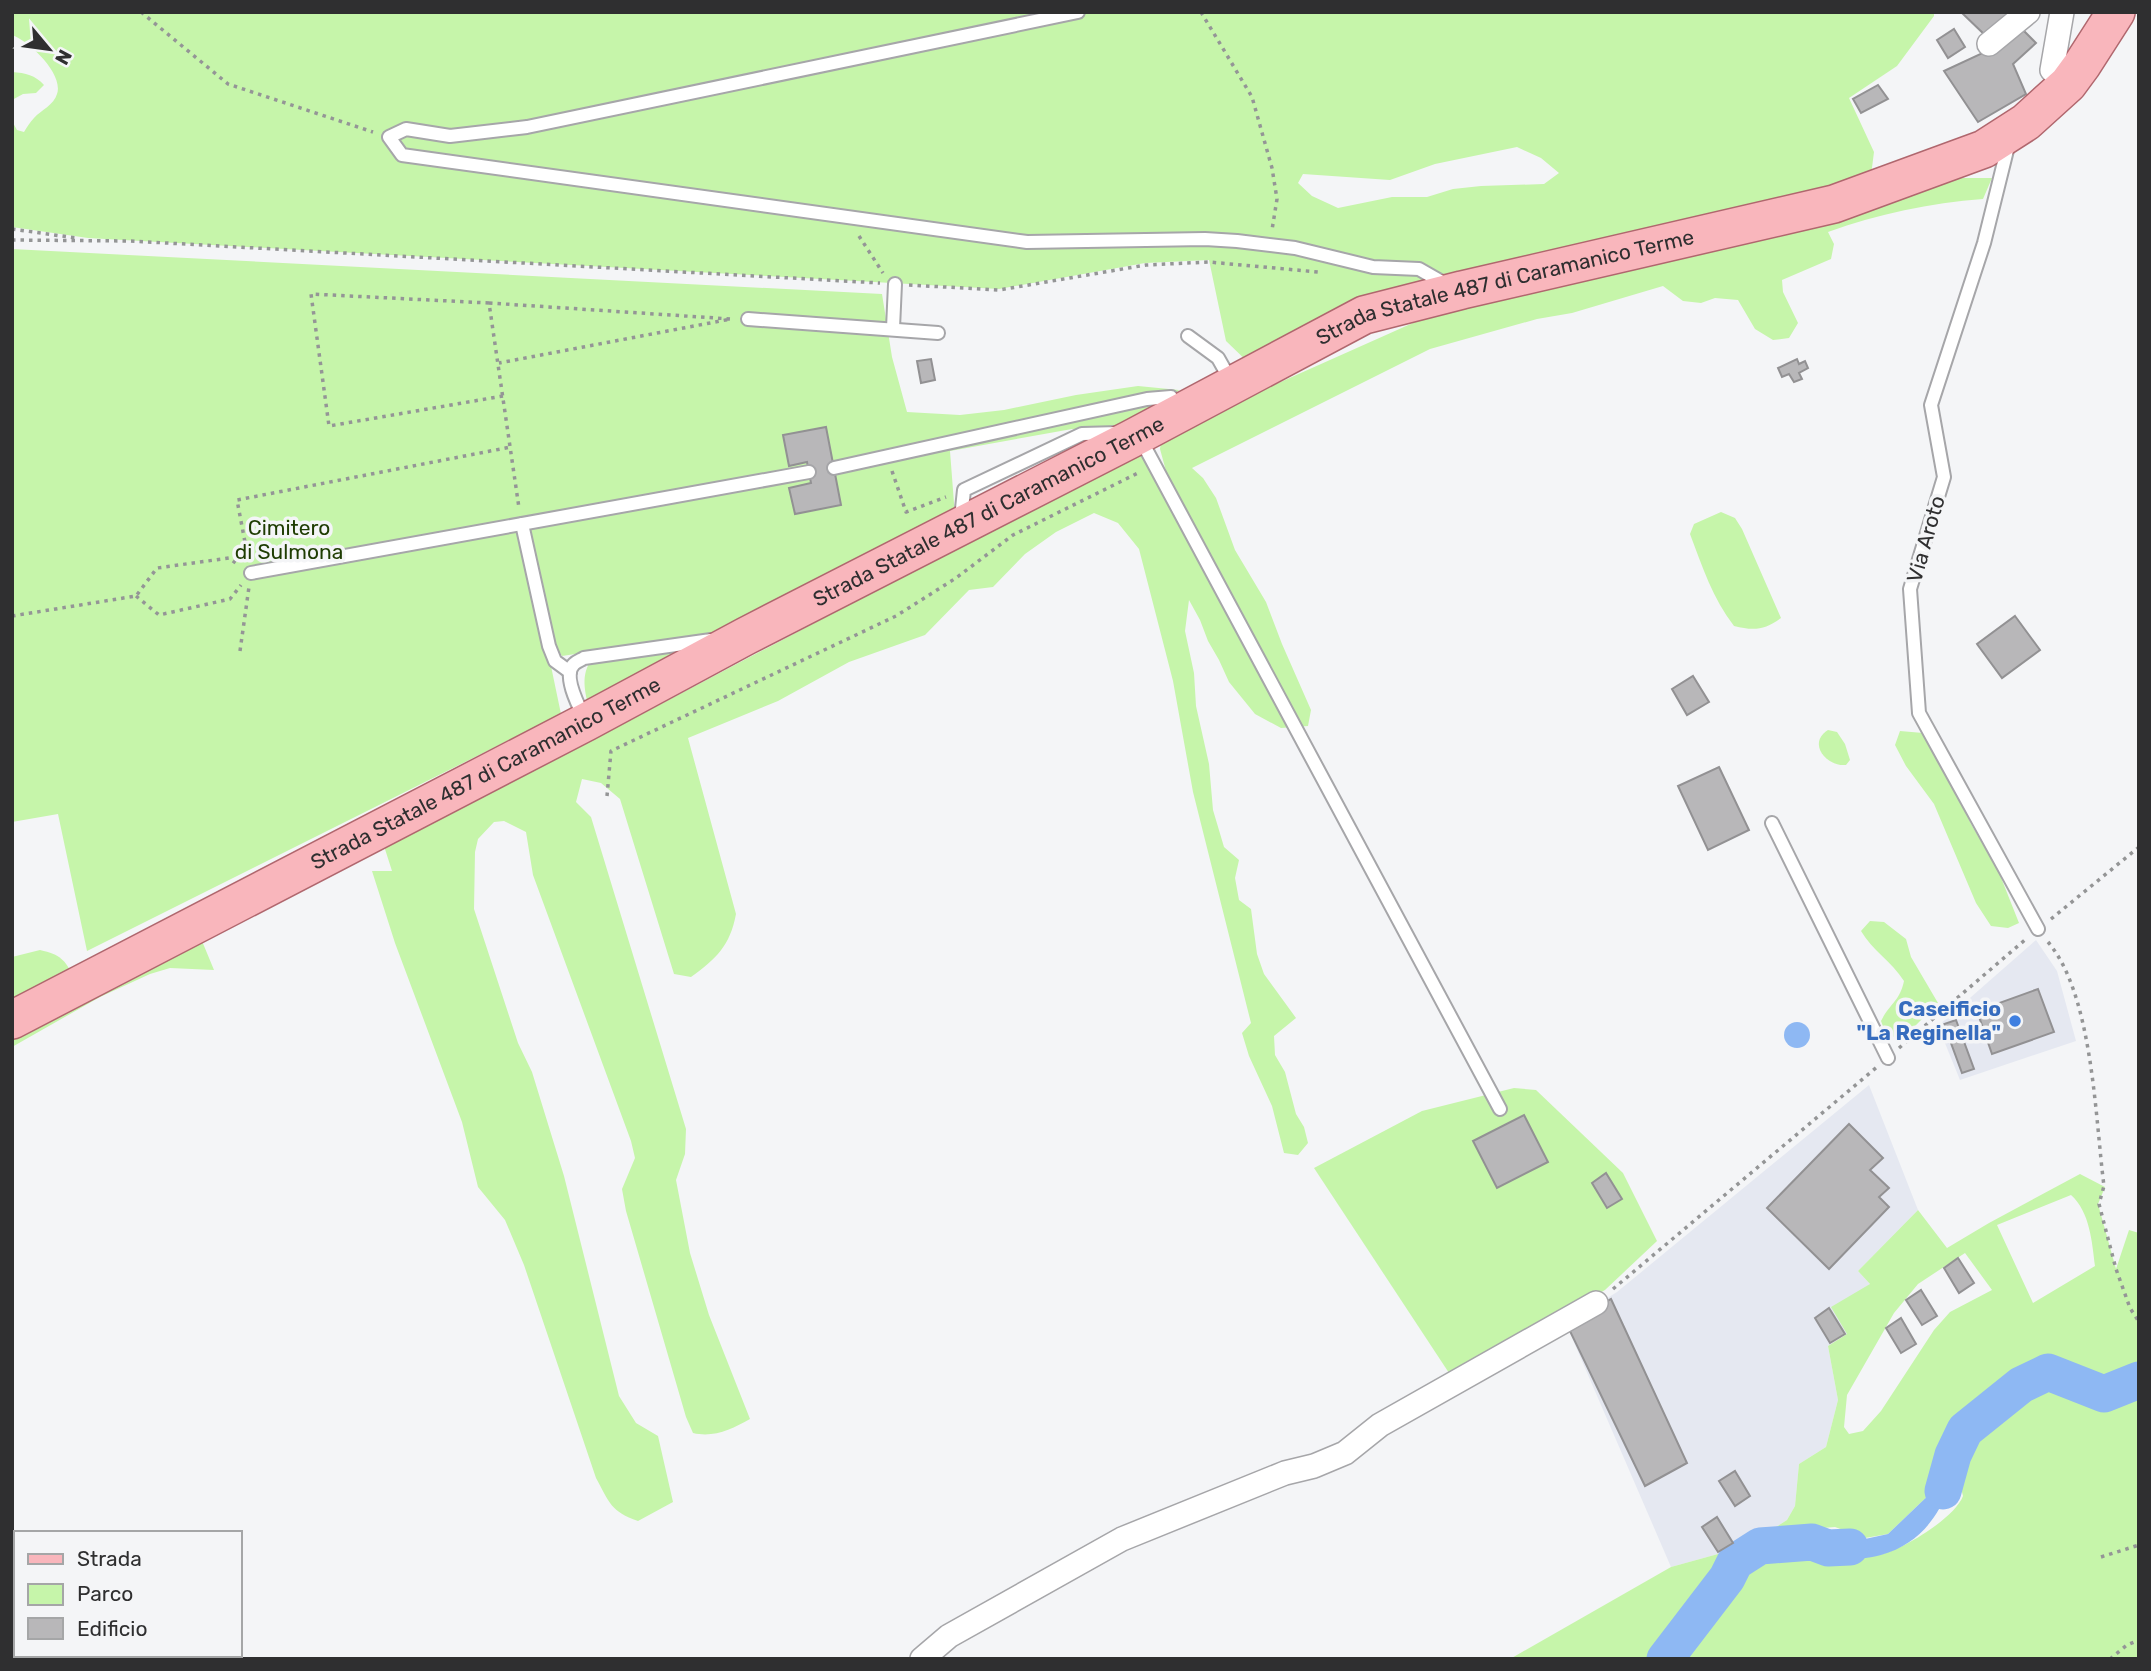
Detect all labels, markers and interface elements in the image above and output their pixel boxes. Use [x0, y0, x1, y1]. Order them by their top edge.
north arrow [14, 14, 84, 84]
text: N [50, 45, 77, 69]
street label: Strada Statale 487 di Caramanico Terme [1312, 224, 1696, 350]
street label: Strada Statale 487 di Caramanico Terme [809, 411, 1168, 612]
street label: Via Aroto [1901, 493, 1950, 585]
park label: Cimitero di Sulmona [235, 515, 343, 564]
street label: Strada Statale 487 di Caramanico Terme [306, 671, 665, 875]
place label: Caseificio "La Reginella" [1857, 996, 2001, 1045]
marker: Caseificio "La Reginella" [2007, 1013, 2023, 1029]
legend [14, 1531, 242, 1657]
text: Strada [77, 1546, 142, 1571]
text: Parco [77, 1581, 133, 1606]
text: Edificio [77, 1616, 147, 1641]

